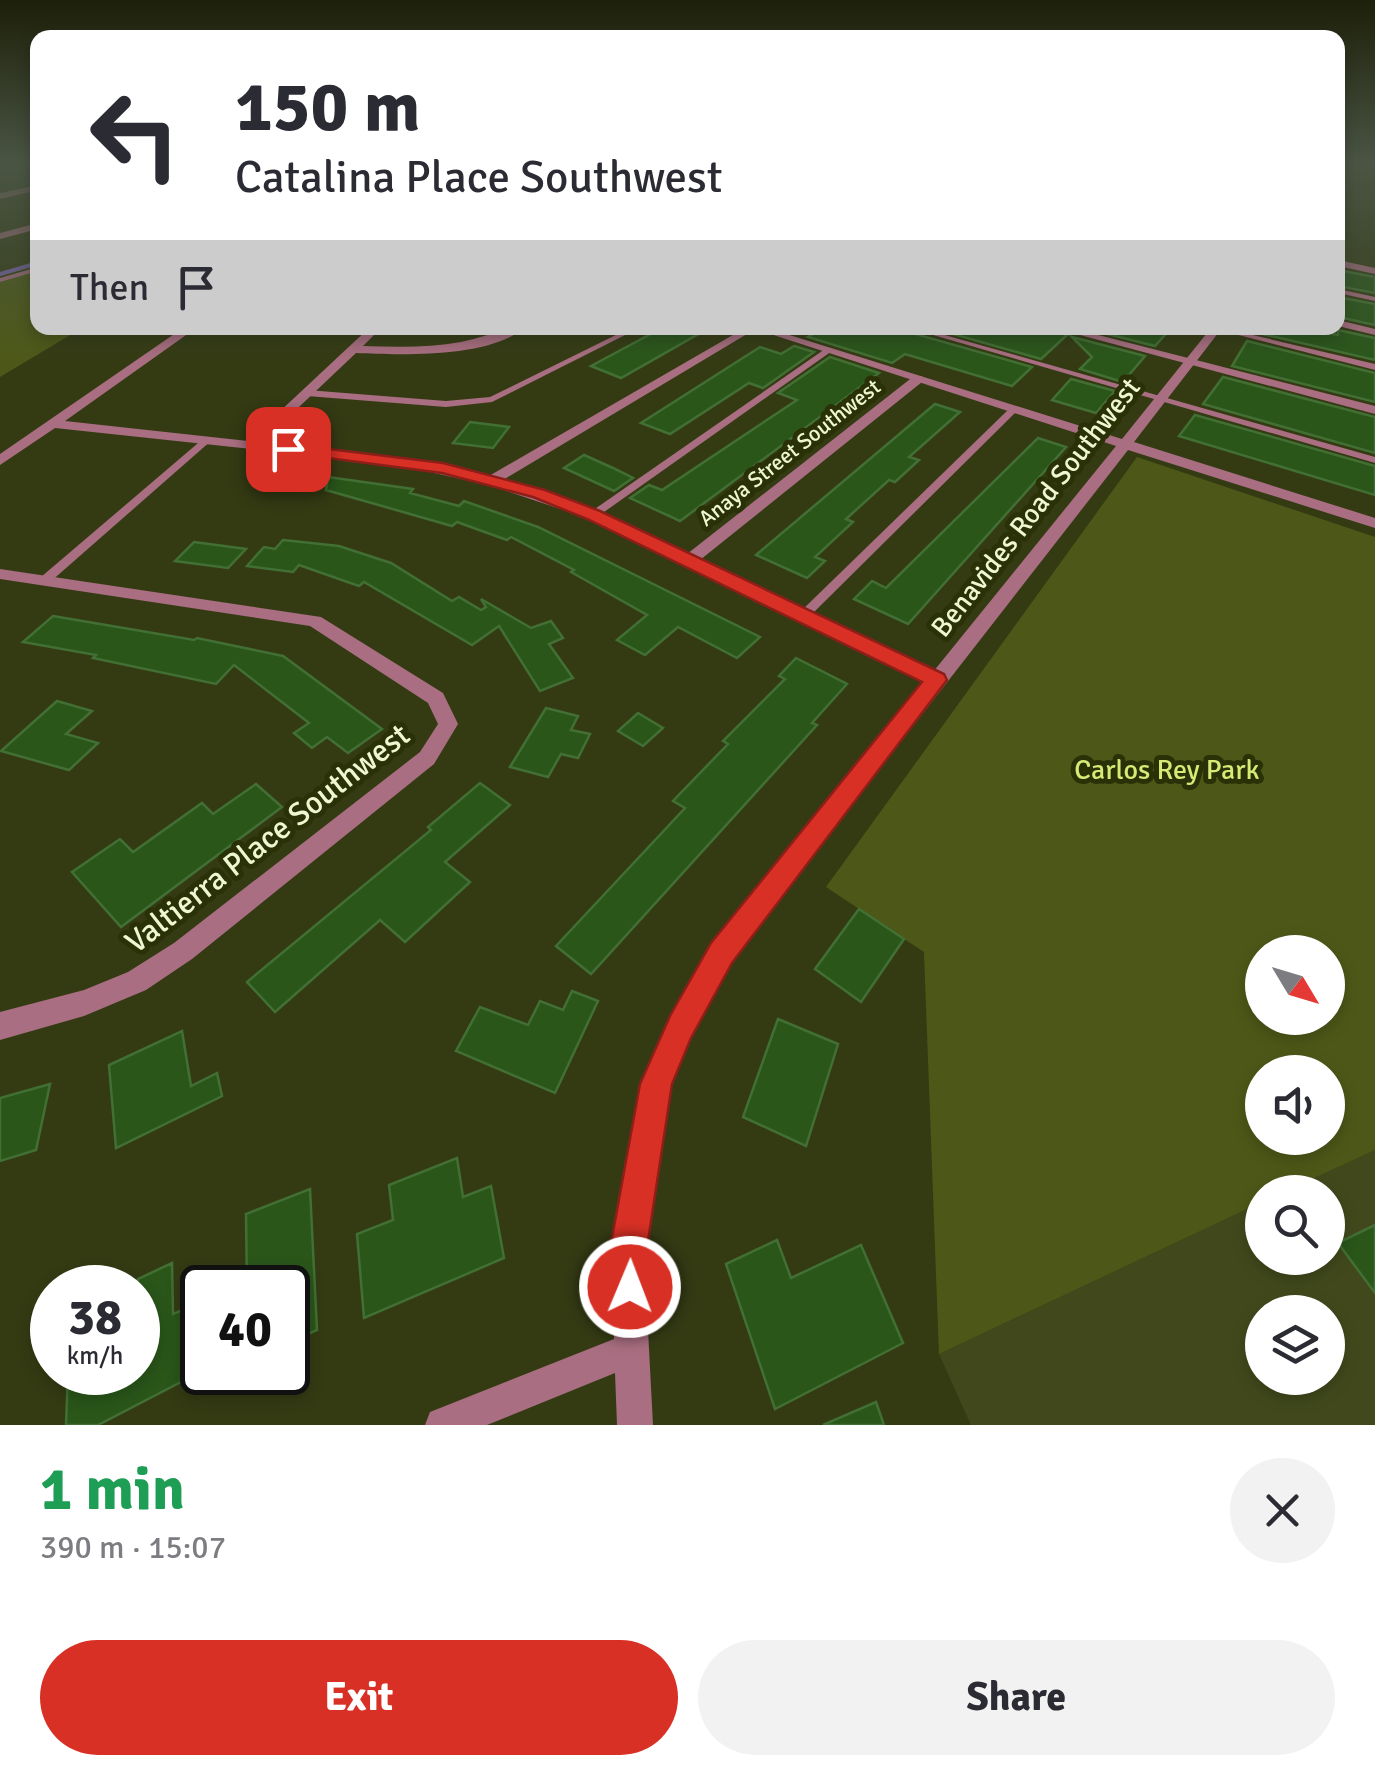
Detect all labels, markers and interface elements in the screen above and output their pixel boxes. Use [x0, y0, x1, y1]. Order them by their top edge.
text: 150 m [235, 64, 420, 150]
icon: left [70, 70, 200, 200]
text: Catalina Place Southwest [235, 150, 723, 205]
icon: arrive [169, 260, 224, 315]
text: Then [70, 264, 149, 311]
street label: Benavides Road Southwest [924, 371, 1148, 644]
street label: Anaya Street Southwest [693, 373, 886, 532]
pin [246, 407, 331, 492]
icon: arrive [261, 422, 316, 477]
street label: Valtierra Place Southwest [117, 715, 417, 962]
park label: Carlos Rey Park [1074, 753, 1260, 787]
north arrow [1245, 935, 1345, 1035]
map controls [1245, 935, 1345, 1395]
button: sound [1245, 1055, 1345, 1155]
button: search [1245, 1175, 1345, 1275]
position arrow [578, 1235, 682, 1339]
speed limit sign: 40 [180, 1265, 310, 1395]
text: 38 [68, 1287, 122, 1349]
button: layers [1245, 1295, 1345, 1395]
text: km/h [67, 1340, 123, 1371]
text: 1 min [40, 1453, 185, 1527]
button: close [1230, 1458, 1335, 1563]
text: 390 m · 15:07 [40, 1528, 226, 1567]
button: Exit [40, 1640, 678, 1755]
button: Share [698, 1640, 1335, 1755]

